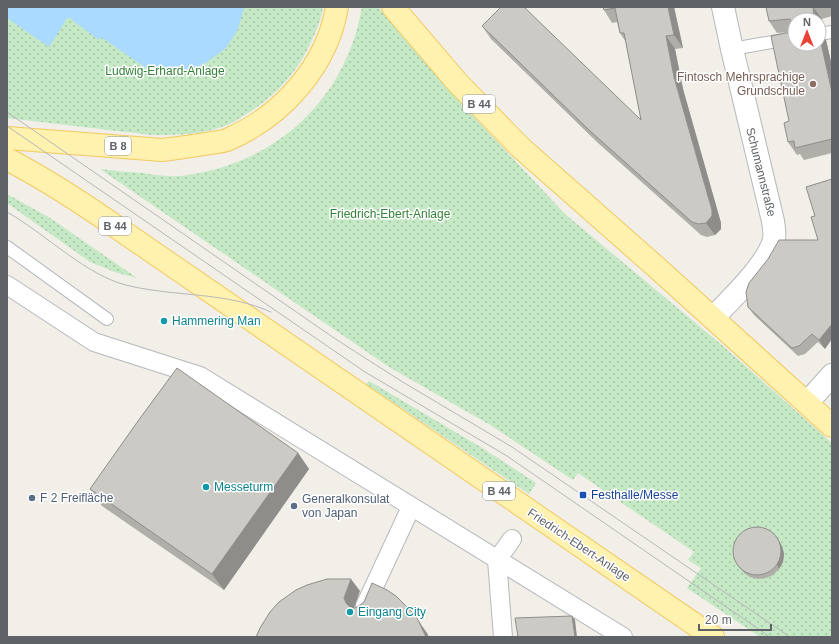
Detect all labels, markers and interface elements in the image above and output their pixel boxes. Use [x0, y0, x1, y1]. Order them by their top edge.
north arrow [787, 12, 827, 52]
text: N [803, 16, 811, 28]
park label: Ludwig-Erhard-Anlage [105, 64, 225, 78]
place label: Fintosch Mehrsprachige Grundschule [677, 70, 805, 98]
marker: Fintosch Mehrsprachige Grundschule [808, 79, 818, 89]
road number: B 44 [463, 95, 495, 113]
street label: Schumannstraße [743, 126, 779, 218]
road number: B 8 [105, 137, 131, 155]
park label: Friedrich-Ebert-Anlage [330, 207, 451, 221]
road number: B 44 [99, 217, 131, 235]
place label: Hammering Man [172, 314, 261, 328]
marker: Hammering Man [159, 316, 169, 326]
place label: Messeturm [214, 480, 273, 494]
marker: Messeturm [201, 482, 211, 492]
road number: B 44 [483, 482, 515, 500]
place label: Festhalle/Messe [591, 488, 679, 502]
marker: Festhalle/Messe [578, 490, 588, 500]
place label: F 2 Freifläche [40, 491, 114, 505]
place label: Generalkonsulat von Japan [302, 492, 390, 520]
marker: F 2 Freifläche [27, 493, 37, 503]
marker: Generalkonsulat von Japan [289, 501, 299, 511]
street label: Friedrich-Ebert-Anlage [525, 505, 633, 585]
place label: Eingang City [358, 605, 426, 619]
scale bar [699, 606, 771, 632]
marker: Eingang City [345, 607, 355, 617]
text: 20 m [705, 613, 732, 627]

